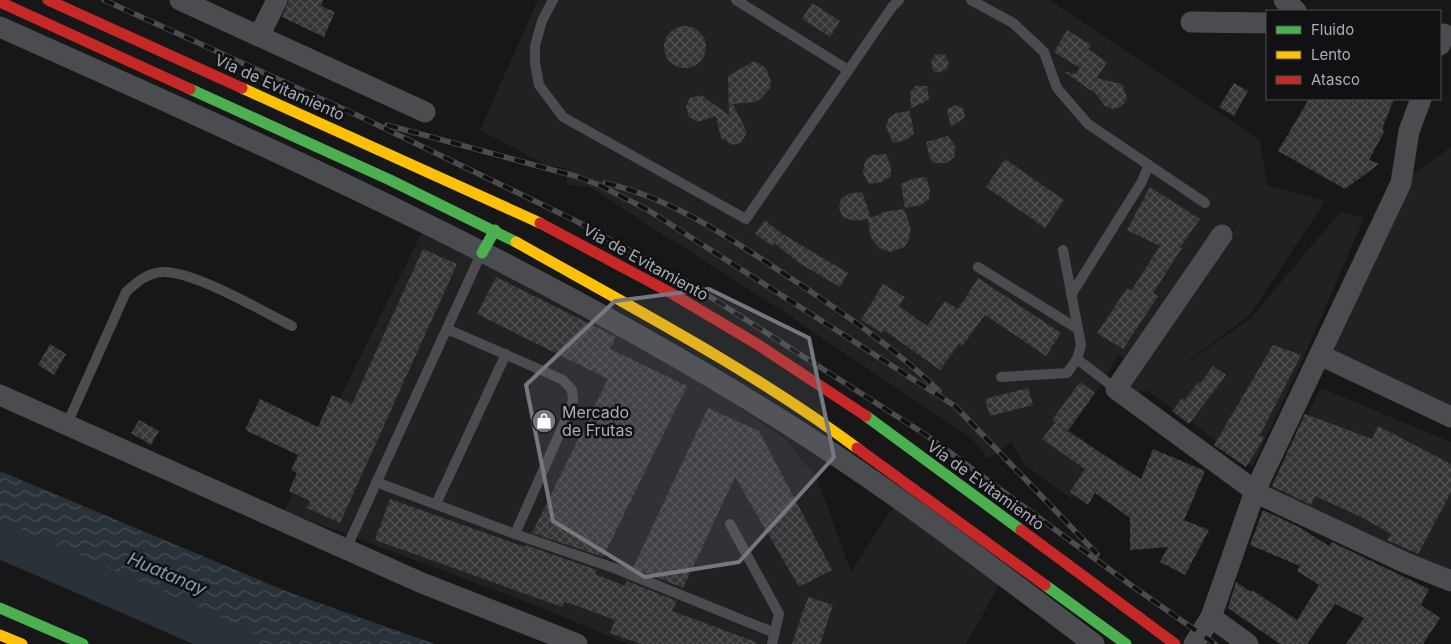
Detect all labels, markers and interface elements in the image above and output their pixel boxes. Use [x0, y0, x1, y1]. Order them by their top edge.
legend [1266, 10, 1441, 100]
text: Fluido [1311, 20, 1354, 39]
text: Lento [1311, 45, 1351, 64]
street label: Vía de Evitamiento [212, 49, 348, 125]
text: Atasco [1311, 70, 1360, 89]
street label: Vía de Evitamiento [580, 219, 712, 305]
place label: Mercado de Frutas [562, 402, 633, 440]
shop icon: Mercado de Frutas [531, 408, 557, 434]
street label: Vía de Evitamiento [923, 436, 1049, 534]
water label: Huatanay [125, 548, 210, 600]

